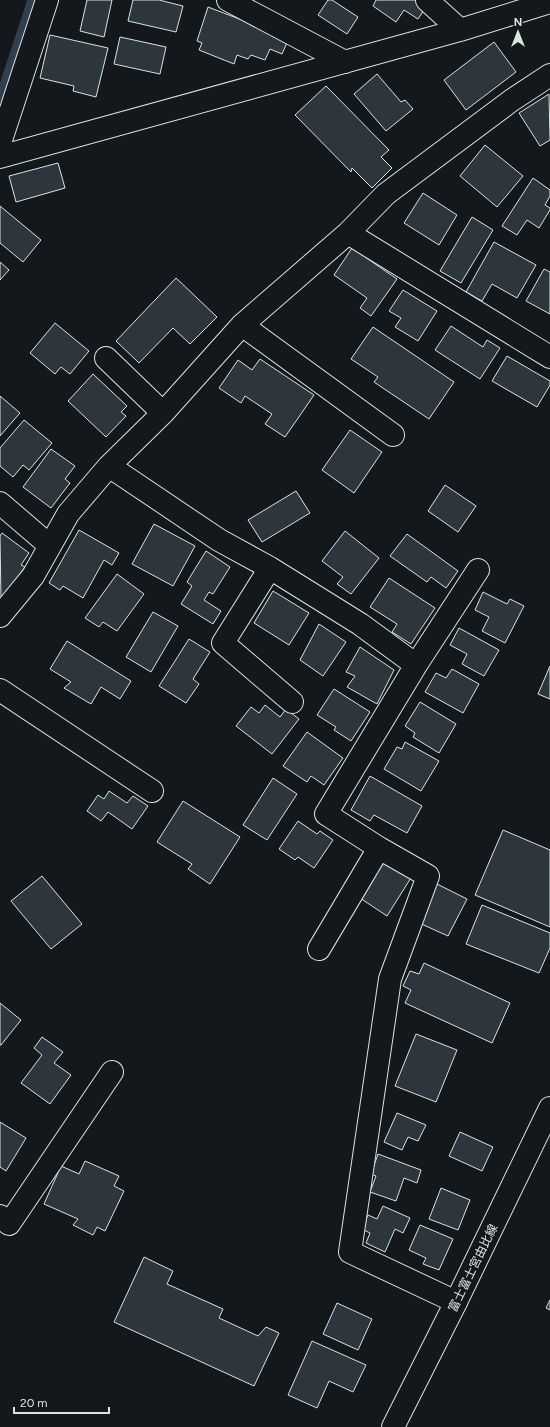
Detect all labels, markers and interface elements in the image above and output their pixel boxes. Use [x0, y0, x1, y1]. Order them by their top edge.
north arrow [498, 12, 538, 52]
text: N [514, 16, 522, 29]
street label: 富士富士宮由比線 [446, 1222, 500, 1314]
scale bar [14, 1389, 109, 1415]
text: 20 m [20, 1396, 48, 1410]

